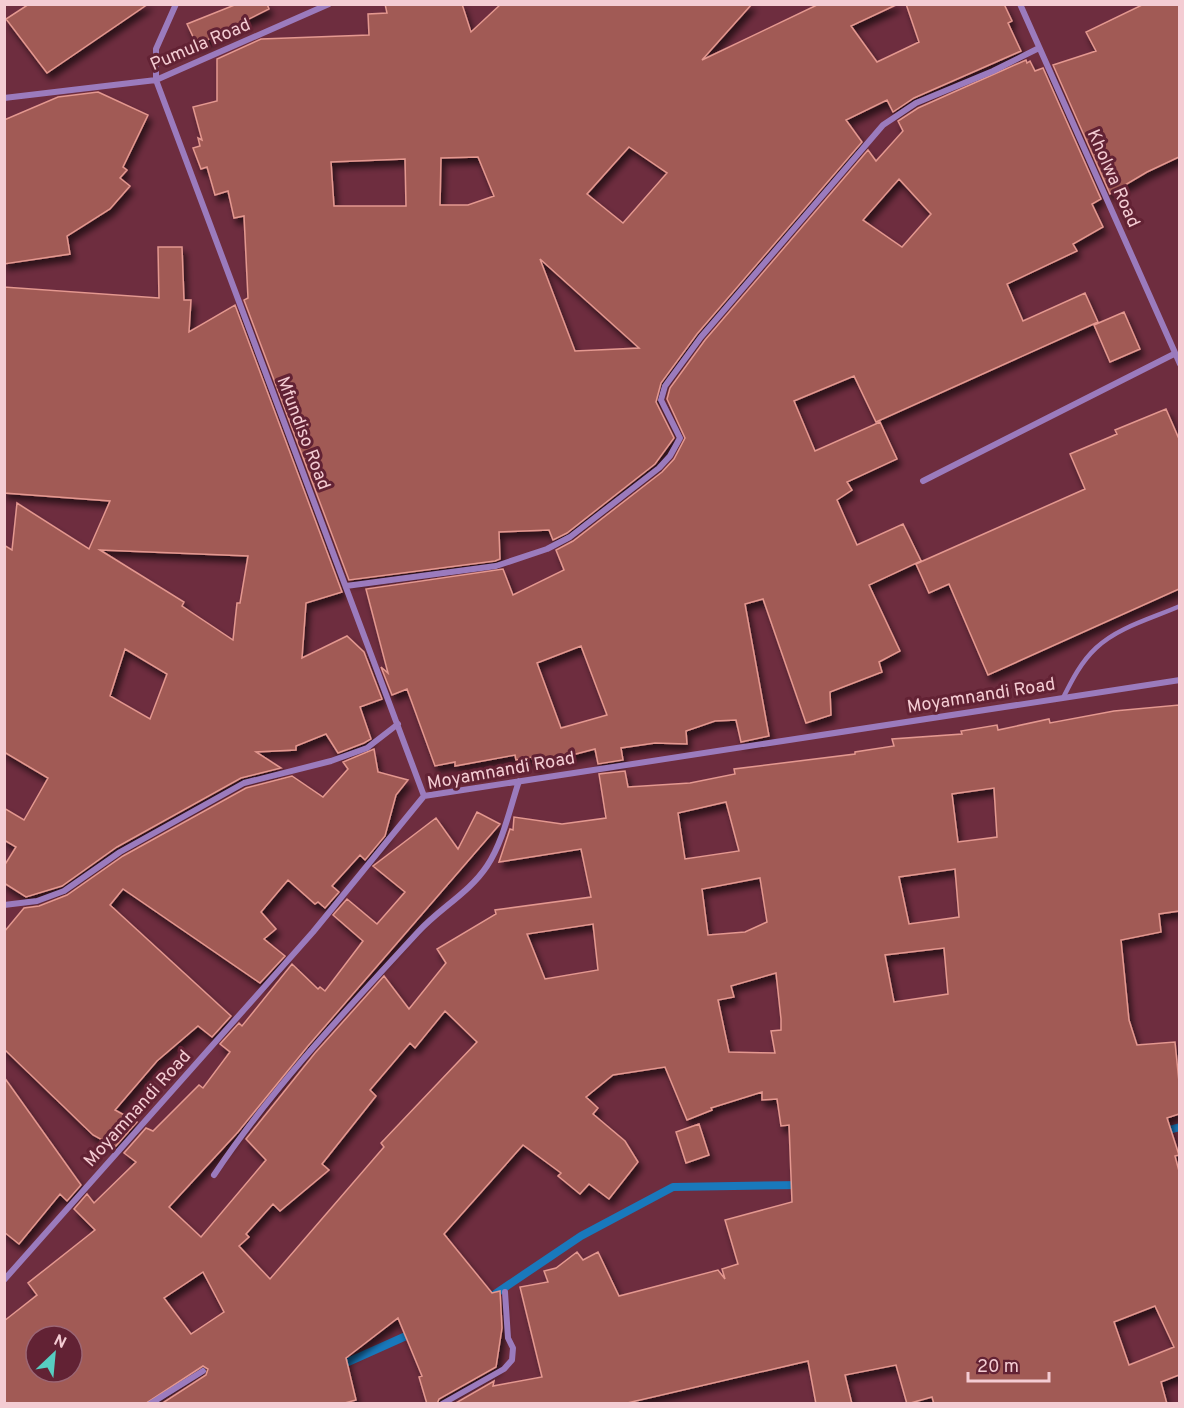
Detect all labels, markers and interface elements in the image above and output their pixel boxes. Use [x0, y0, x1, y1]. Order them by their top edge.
street label: Pumula Road [147, 14, 254, 77]
street label: Kholwa Road [1081, 126, 1145, 231]
street label: Mfundiso Road [270, 374, 335, 493]
street label: Moyamnandi Road [905, 673, 1057, 720]
street label: Moyamnandi Road [426, 747, 577, 796]
street label: Moyamnandi Road [79, 1046, 197, 1172]
north arrow [24, 1324, 84, 1384]
text: N [50, 1331, 69, 1354]
scale bar [968, 1345, 1049, 1383]
text: 20 m [977, 1356, 1019, 1379]

